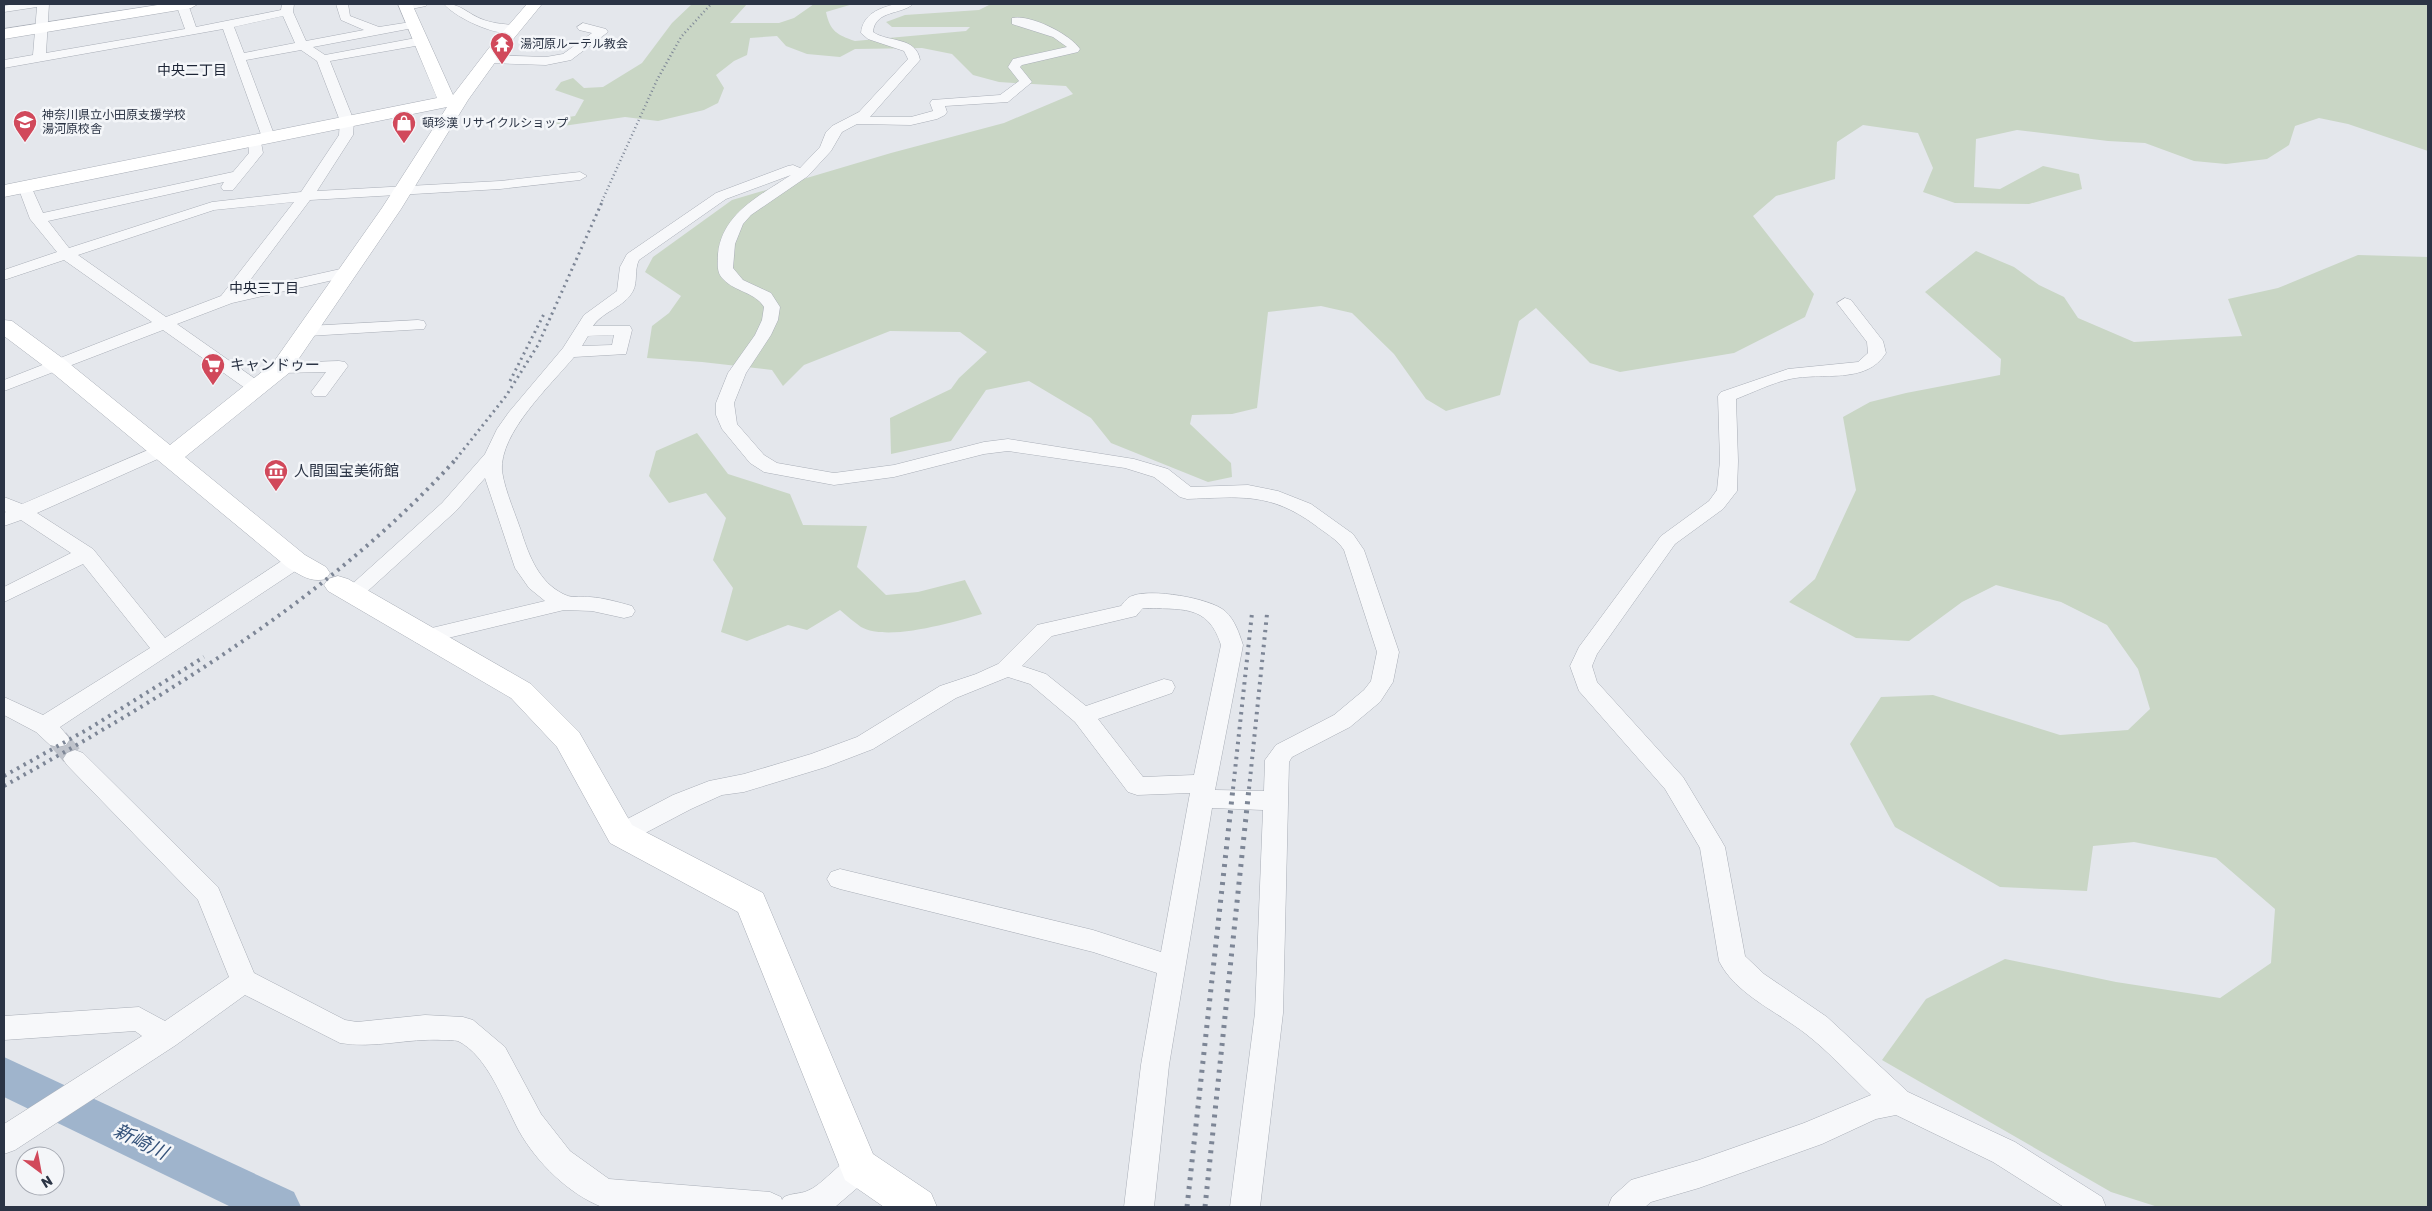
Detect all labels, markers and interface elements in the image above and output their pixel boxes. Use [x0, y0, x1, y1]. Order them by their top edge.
temple icon: 湯河原ルーテル教会 [489, 31, 515, 65]
place label: 湯河原ルーテル教会 [520, 37, 628, 51]
district label: 中央二丁目 [157, 62, 227, 79]
place label: 神奈川県立小田原支援学校 湯河原校舎 [42, 108, 186, 136]
school or university icon: 神奈川県立小田原支援学校 湯河原校舎 [12, 109, 38, 143]
shop icon: 頓珍漢 リサイクルショップ [391, 110, 417, 144]
place label: 頓珍漢 リサイクルショップ [422, 116, 568, 130]
district label: 中央三丁目 [229, 280, 299, 297]
supermarket icon: キャンドゥー [200, 352, 226, 386]
place label: キャンドゥー [230, 356, 320, 374]
museum icon: 人間国宝美術館 [263, 458, 289, 492]
place label: 人間国宝美術館 [294, 462, 399, 480]
water label: 新崎川 [110, 1119, 173, 1165]
north arrow [15, 1146, 65, 1196]
text: N [38, 1172, 55, 1191]

